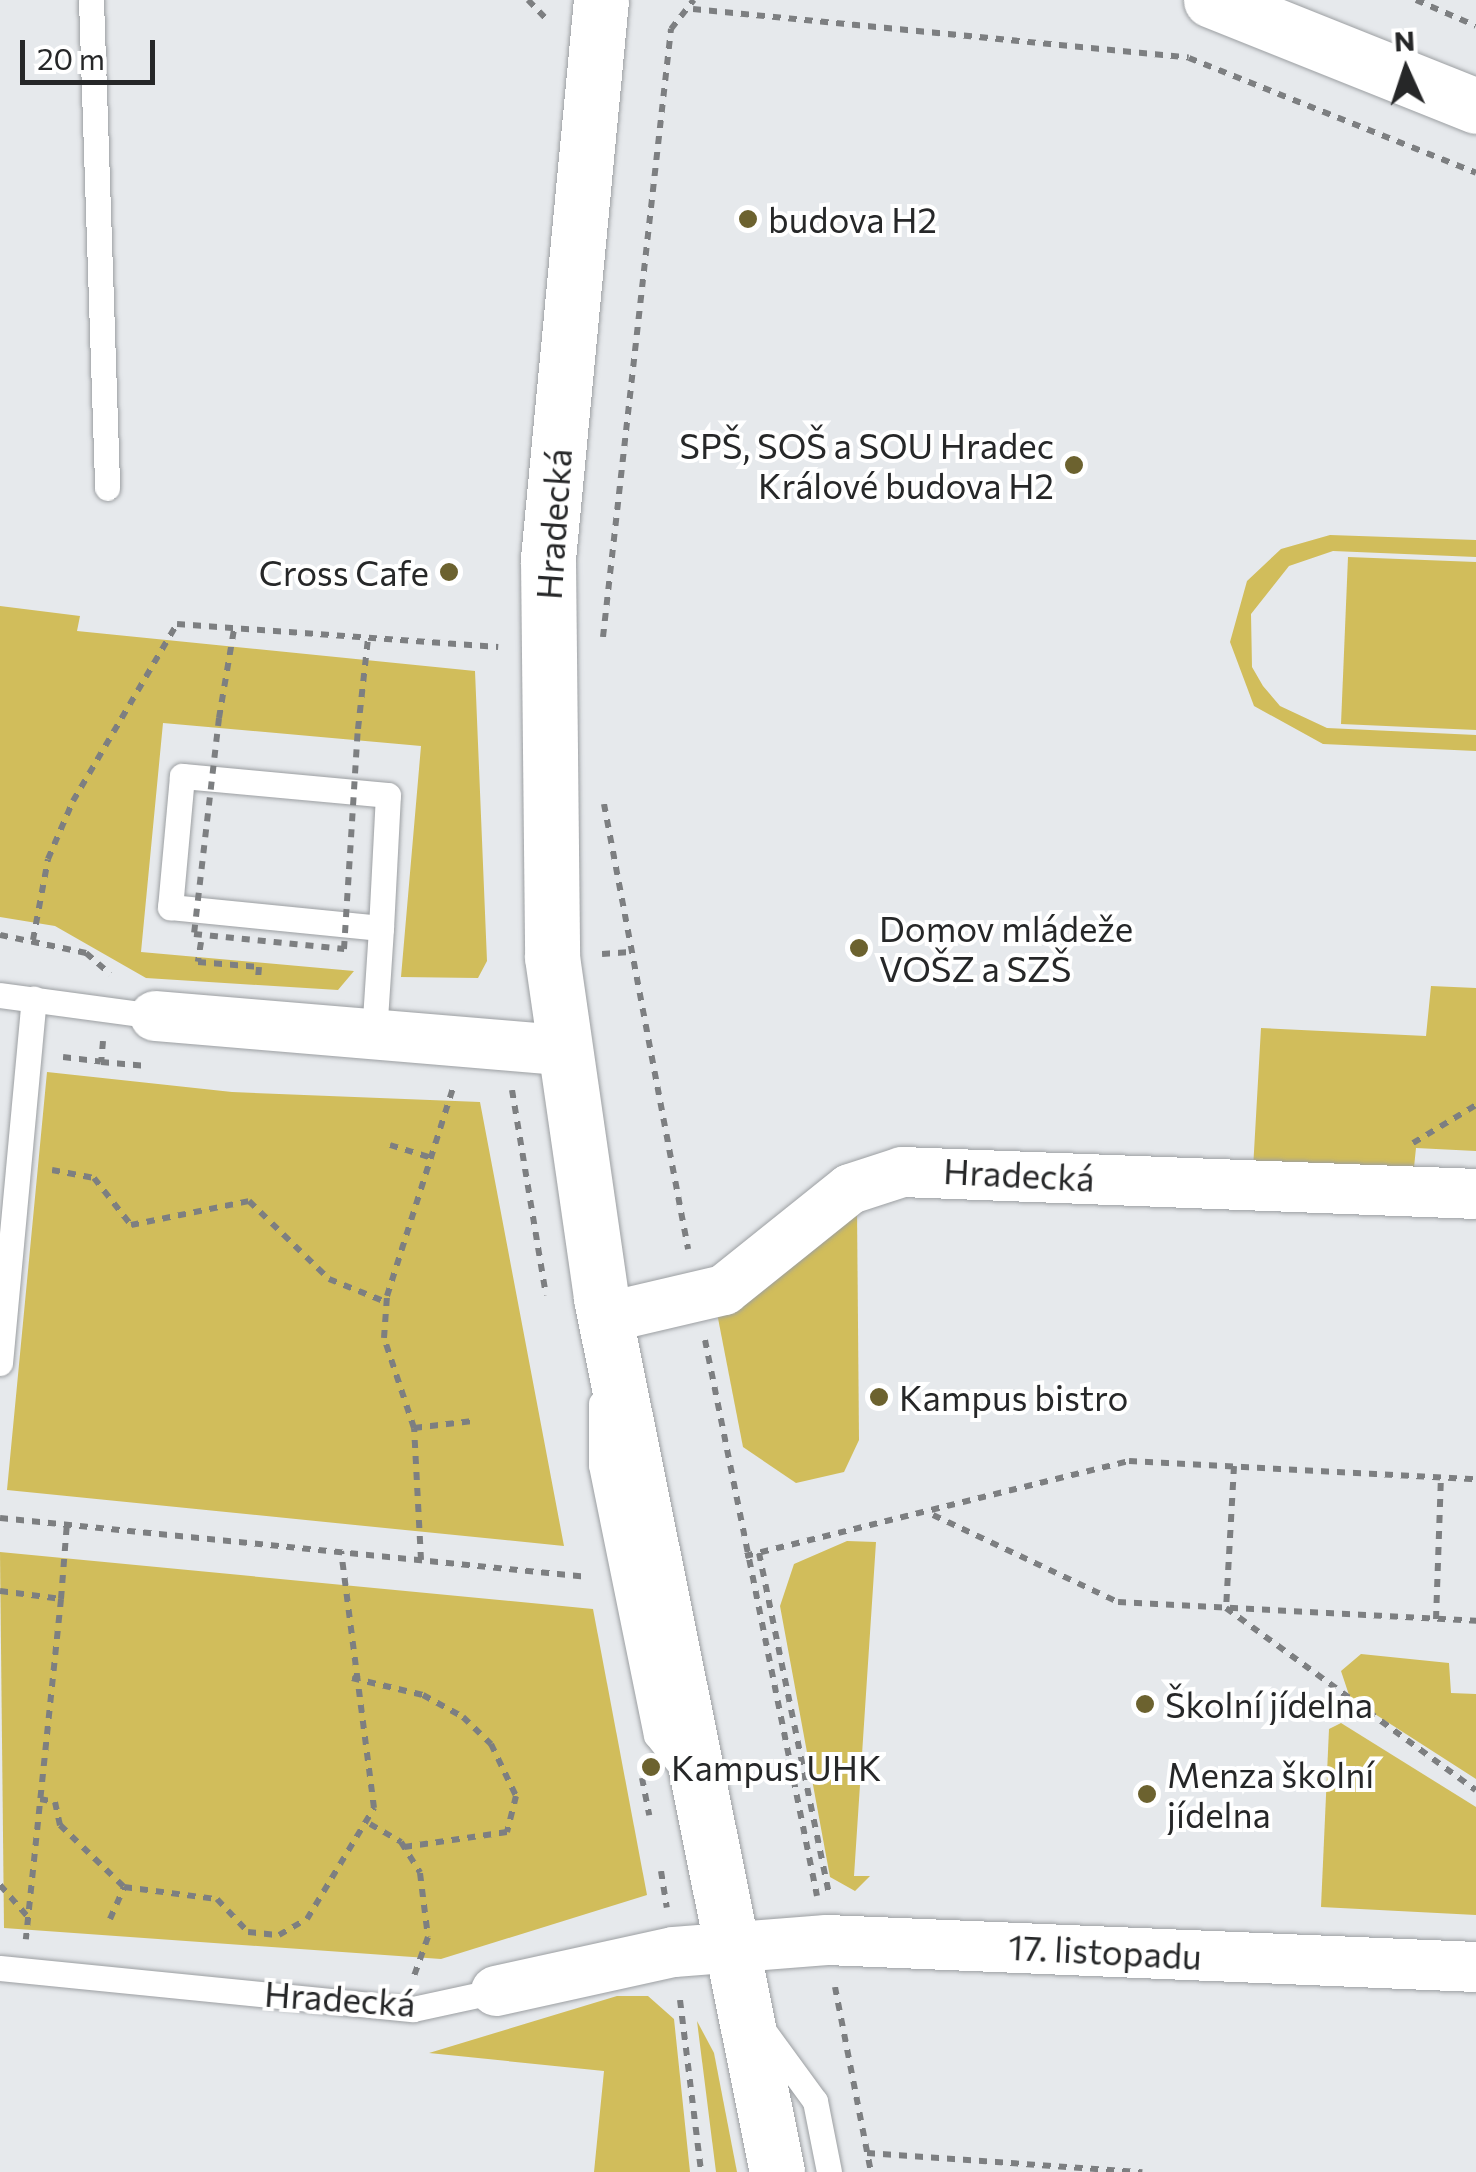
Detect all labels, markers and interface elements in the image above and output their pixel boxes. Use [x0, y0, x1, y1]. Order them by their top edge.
scale bar [25, 20, 160, 82]
north arrow [1356, 20, 1456, 120]
text: N [1393, 23, 1416, 58]
text: 20 m [37, 39, 105, 76]
place label: budova H2 [768, 198, 937, 240]
marker: budova H2 [737, 208, 759, 230]
place label: SPŠ, SOŠ a SOU Hradec Králové budova H2 [679, 424, 1054, 506]
street label: Hradecká [527, 447, 579, 601]
marker: SPŠ, SOŠ a SOU Hradec Králové budova H2 [1063, 454, 1085, 476]
place label: Cross Cafe [259, 551, 429, 593]
marker: Cross Cafe [438, 561, 460, 583]
place label: Domov mládeže VOŠZ a SZŠ [879, 907, 1133, 989]
marker: Domov mládeže VOŠZ a SZŠ [848, 937, 870, 959]
street label: Hradecká [942, 1149, 1096, 1199]
place label: Kampus bistro [899, 1376, 1128, 1418]
marker: Kampus bistro [868, 1386, 890, 1408]
place label: Školní jídelna [1165, 1683, 1373, 1725]
marker: Školní jídelna [1134, 1693, 1156, 1715]
place label: Kampus UHK [671, 1746, 881, 1788]
place label: Menza školní jídelna [1167, 1753, 1374, 1835]
marker: Kampus UHK [640, 1756, 662, 1778]
marker: Menza školní jídelna [1136, 1783, 1158, 1805]
street label: 17. listopadu [1007, 1925, 1203, 1977]
street label: Hradecká [263, 1972, 417, 2024]

